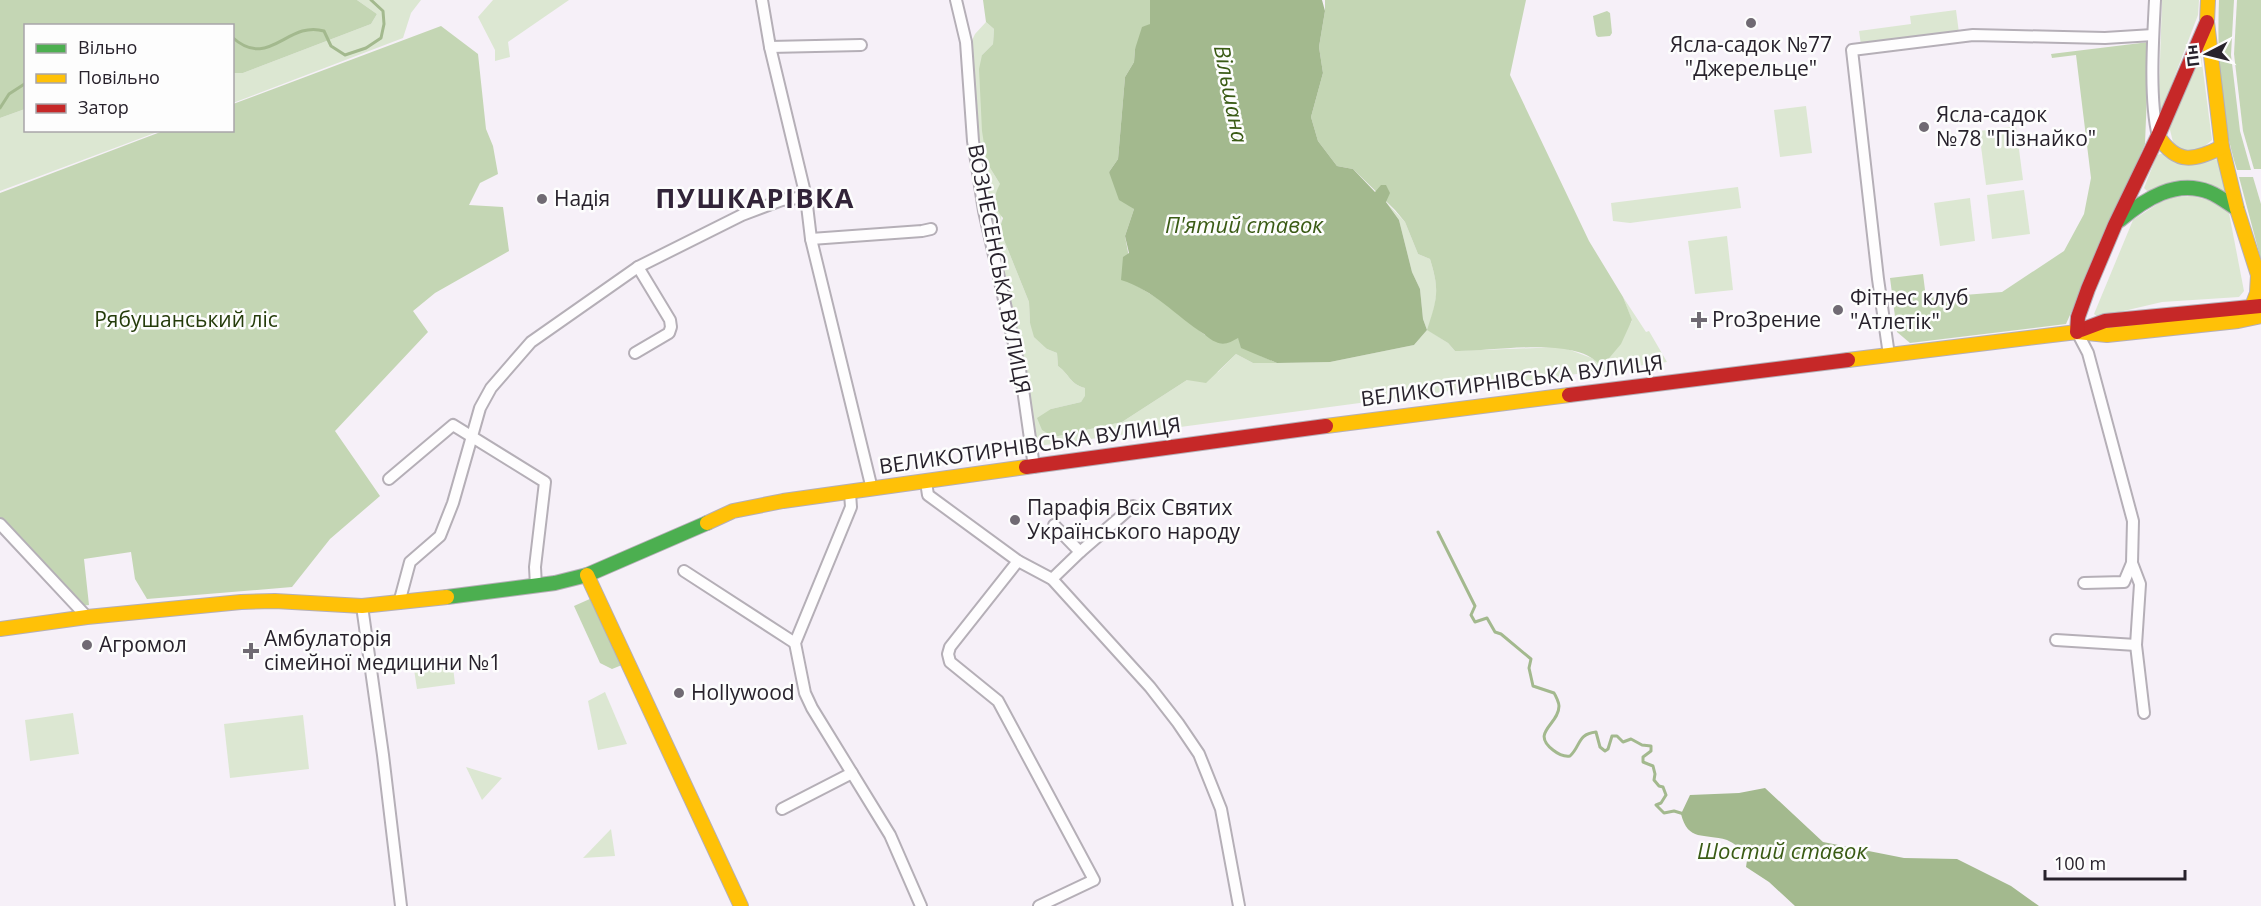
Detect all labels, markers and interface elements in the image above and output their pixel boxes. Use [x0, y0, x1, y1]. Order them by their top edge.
marker: Ясла-садок №77 "Джерельце" [1744, 16, 1758, 30]
legend [24, 24, 234, 132]
north arrow [2177, 24, 2237, 84]
place label: Ясла-садок №77 "Джерельце" [1670, 30, 1832, 82]
text: Вільно [78, 35, 137, 59]
water label: Вільшана [1208, 42, 1256, 145]
text: Пн [2180, 43, 2204, 68]
text: Повільно [78, 65, 160, 89]
text: Затор [78, 95, 129, 119]
place label: Ясла-садок №78 "Пізнайко" [1936, 100, 2096, 152]
marker: Ясла-садок №78 "Пізнайко" [1917, 120, 1931, 134]
street label: ВОЗНЕСЕНСЬКА ВУЛИЦЯ [962, 142, 1038, 396]
district label: ПУШКАРІВКА [655, 179, 855, 216]
place label: Надія [554, 184, 610, 212]
marker: Надія [535, 192, 549, 206]
water label: П'ятий ставок [1165, 209, 1324, 239]
place label: Фітнес клуб "Атлетік" [1850, 283, 1968, 335]
marker: Фітнес клуб "Атлетік" [1831, 303, 1845, 317]
park label: Рябушанський ліс [94, 305, 278, 333]
place label: ProЗрение [1712, 305, 1821, 333]
marker: ProЗрение [1690, 311, 1708, 329]
street label: ВЕЛИКОТИРНІВСЬКА ВУЛИЦЯ [1359, 348, 1665, 412]
street label: ВЕЛИКОТИРНІВСЬКА ВУЛИЦЯ [877, 410, 1182, 480]
place label: Парафія Всіх Святих Українського народу [1027, 493, 1241, 545]
marker: Парафія Всіх Святих Українського народу [1008, 513, 1022, 527]
place label: Амбулаторія сімейної медицини №1 [264, 624, 501, 676]
place label: Агромол [99, 630, 187, 658]
marker: Агромол [80, 638, 94, 652]
marker: Амбулаторія сімейної медицини №1 [242, 642, 260, 660]
place label: Hollywood [691, 678, 795, 706]
marker: Hollywood [672, 686, 686, 700]
water label: Шостий ставок [1697, 835, 1868, 865]
scale bar [2045, 843, 2184, 881]
text: 100 m [2054, 851, 2106, 875]

